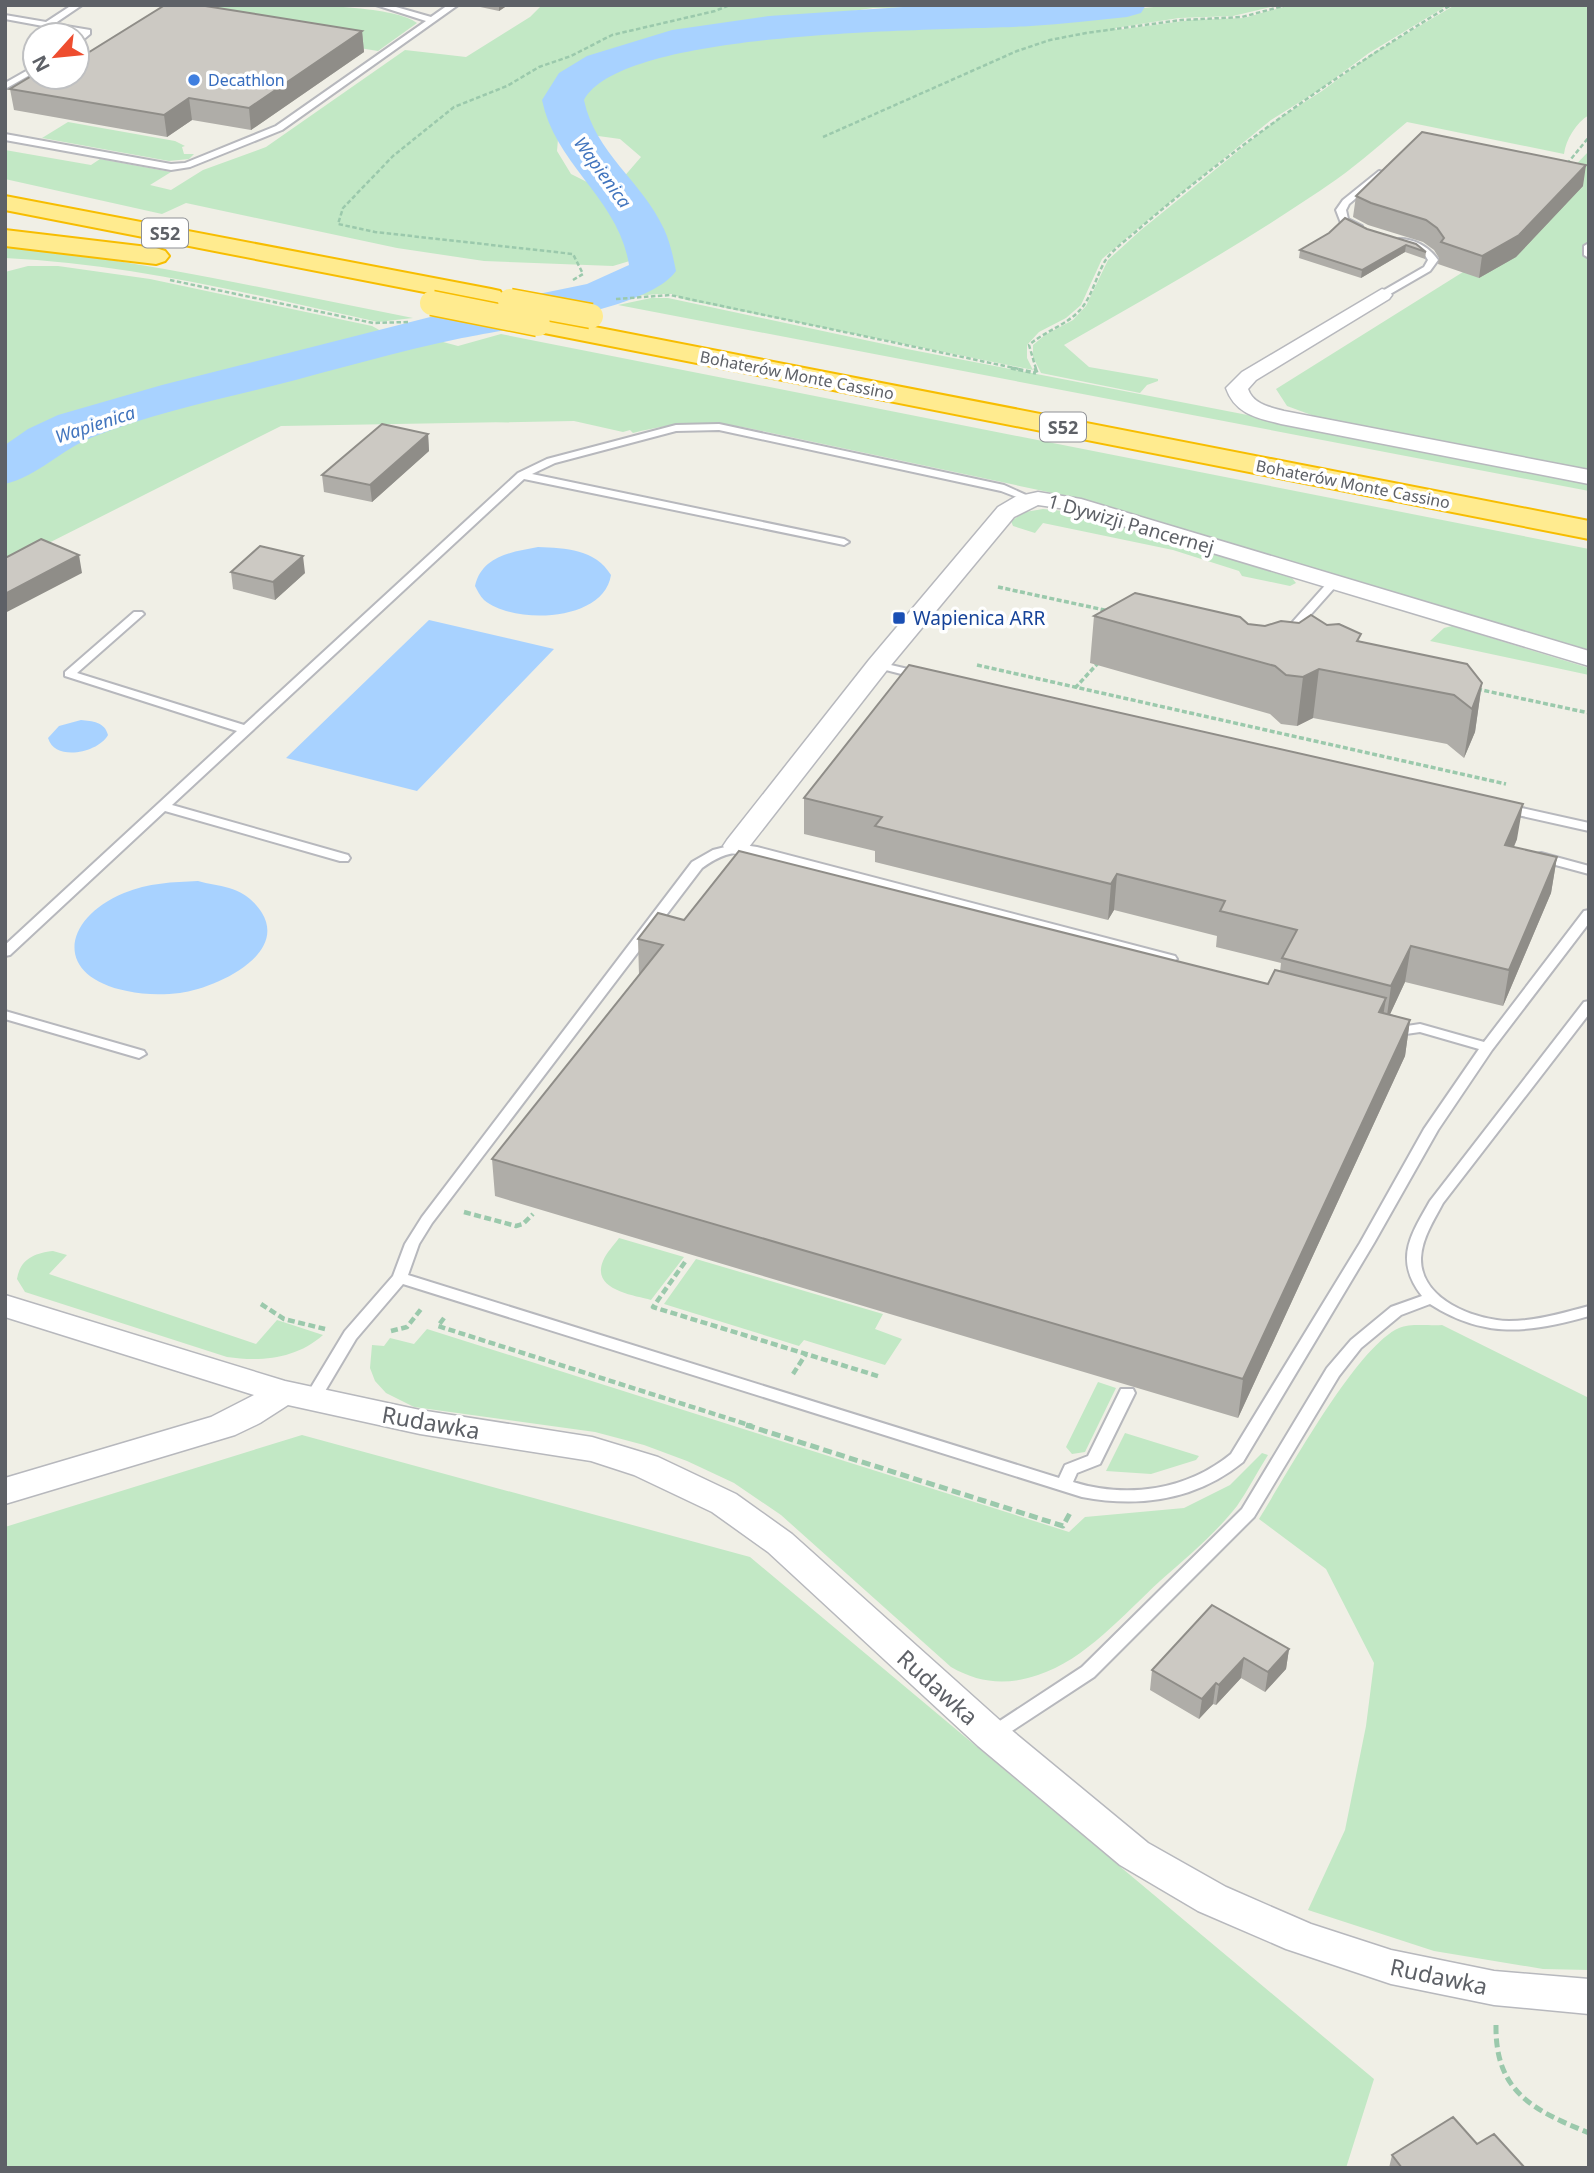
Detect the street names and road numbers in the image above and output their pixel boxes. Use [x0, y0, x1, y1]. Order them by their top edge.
road number: S52 [142, 218, 188, 247]
street label: Bohaterów Monte Cassino [698, 345, 896, 405]
road number: S52 [1040, 412, 1086, 442]
street label: Bohaterów Monte Cassino [1254, 454, 1452, 514]
street label: 1 Dywizji Pancernej [1045, 488, 1217, 560]
street label: Rudawka [380, 1398, 482, 1446]
street label: Rudawka [891, 1642, 985, 1732]
street label: Rudawka [1387, 1950, 1491, 2002]

